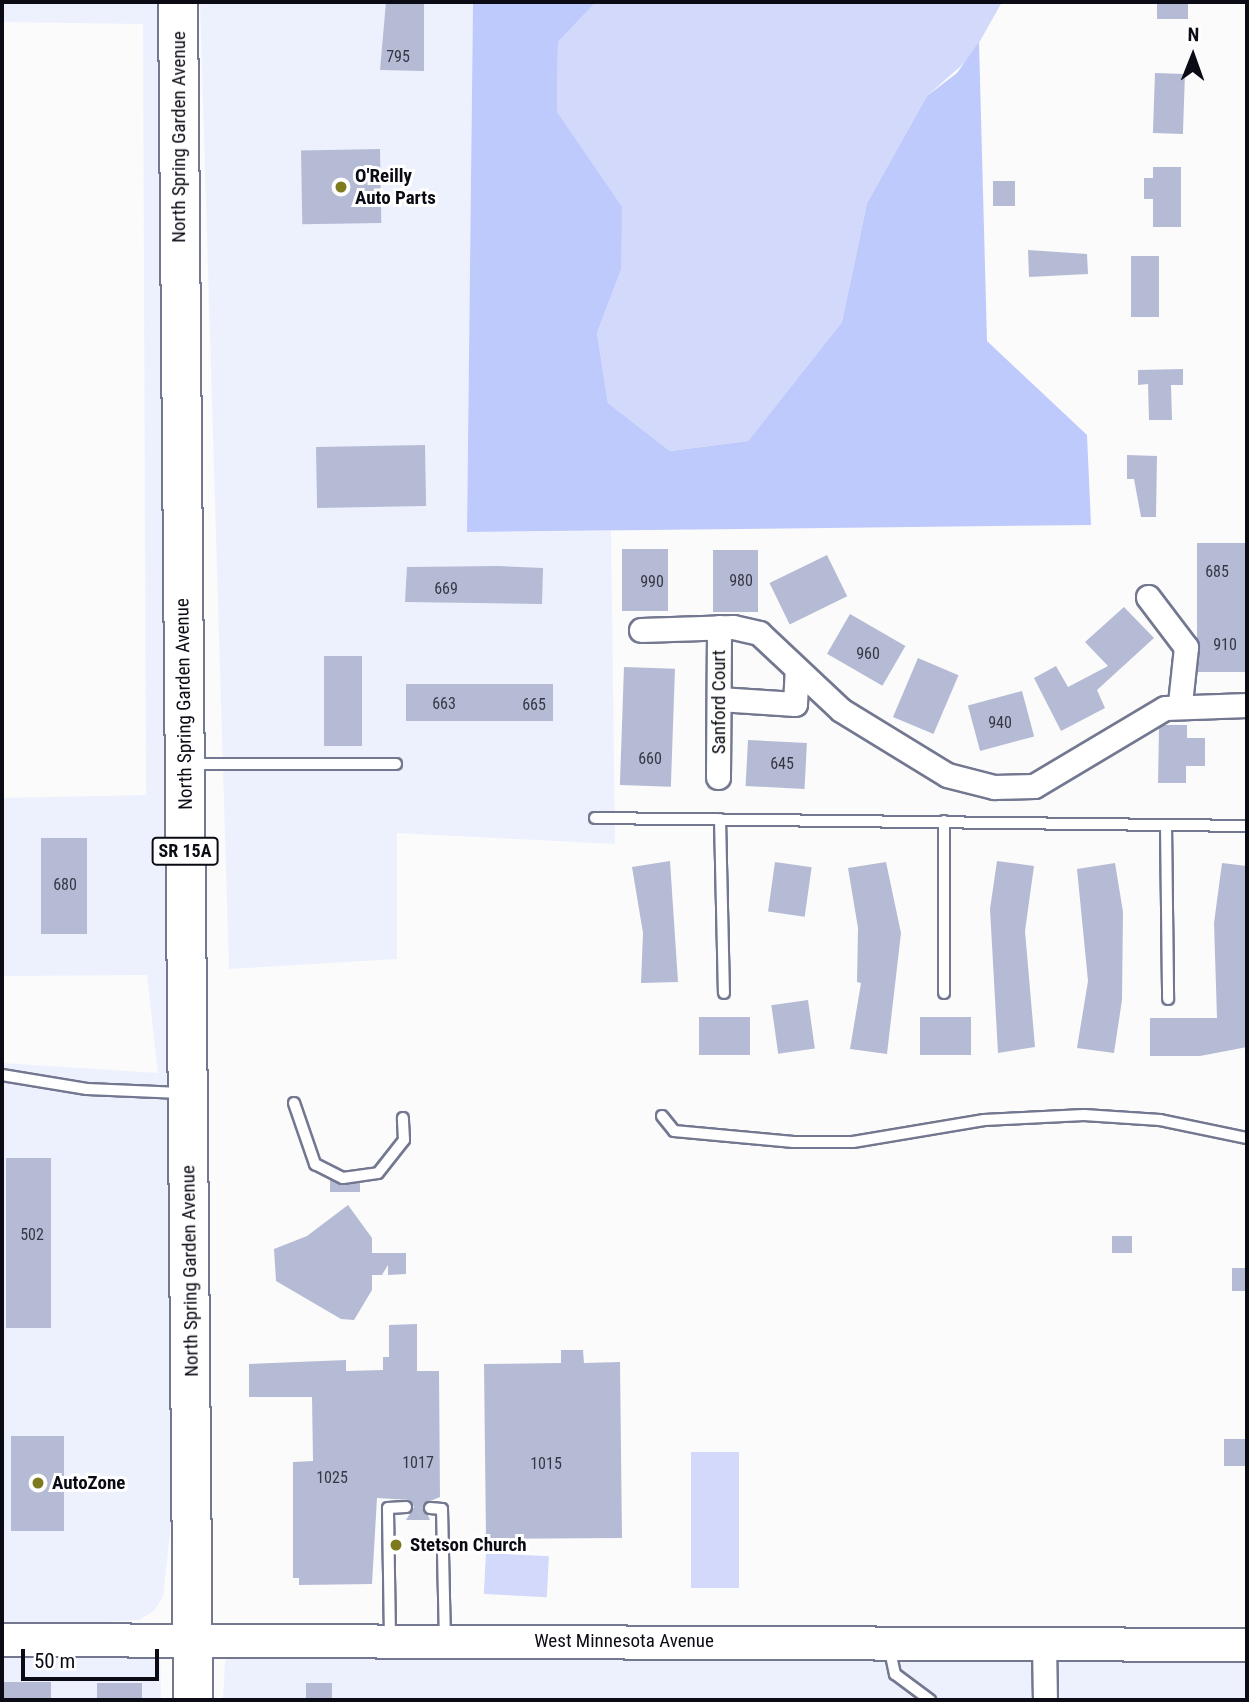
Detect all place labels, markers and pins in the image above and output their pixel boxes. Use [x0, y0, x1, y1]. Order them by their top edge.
place label: O'Reilly Auto Parts [355, 165, 436, 209]
marker: O'Reilly Auto Parts [333, 179, 349, 195]
place label: AutoZone [52, 1472, 125, 1494]
marker: AutoZone [30, 1475, 46, 1491]
place label: Stetson Church [410, 1534, 527, 1556]
marker: Stetson Church [388, 1537, 404, 1553]

